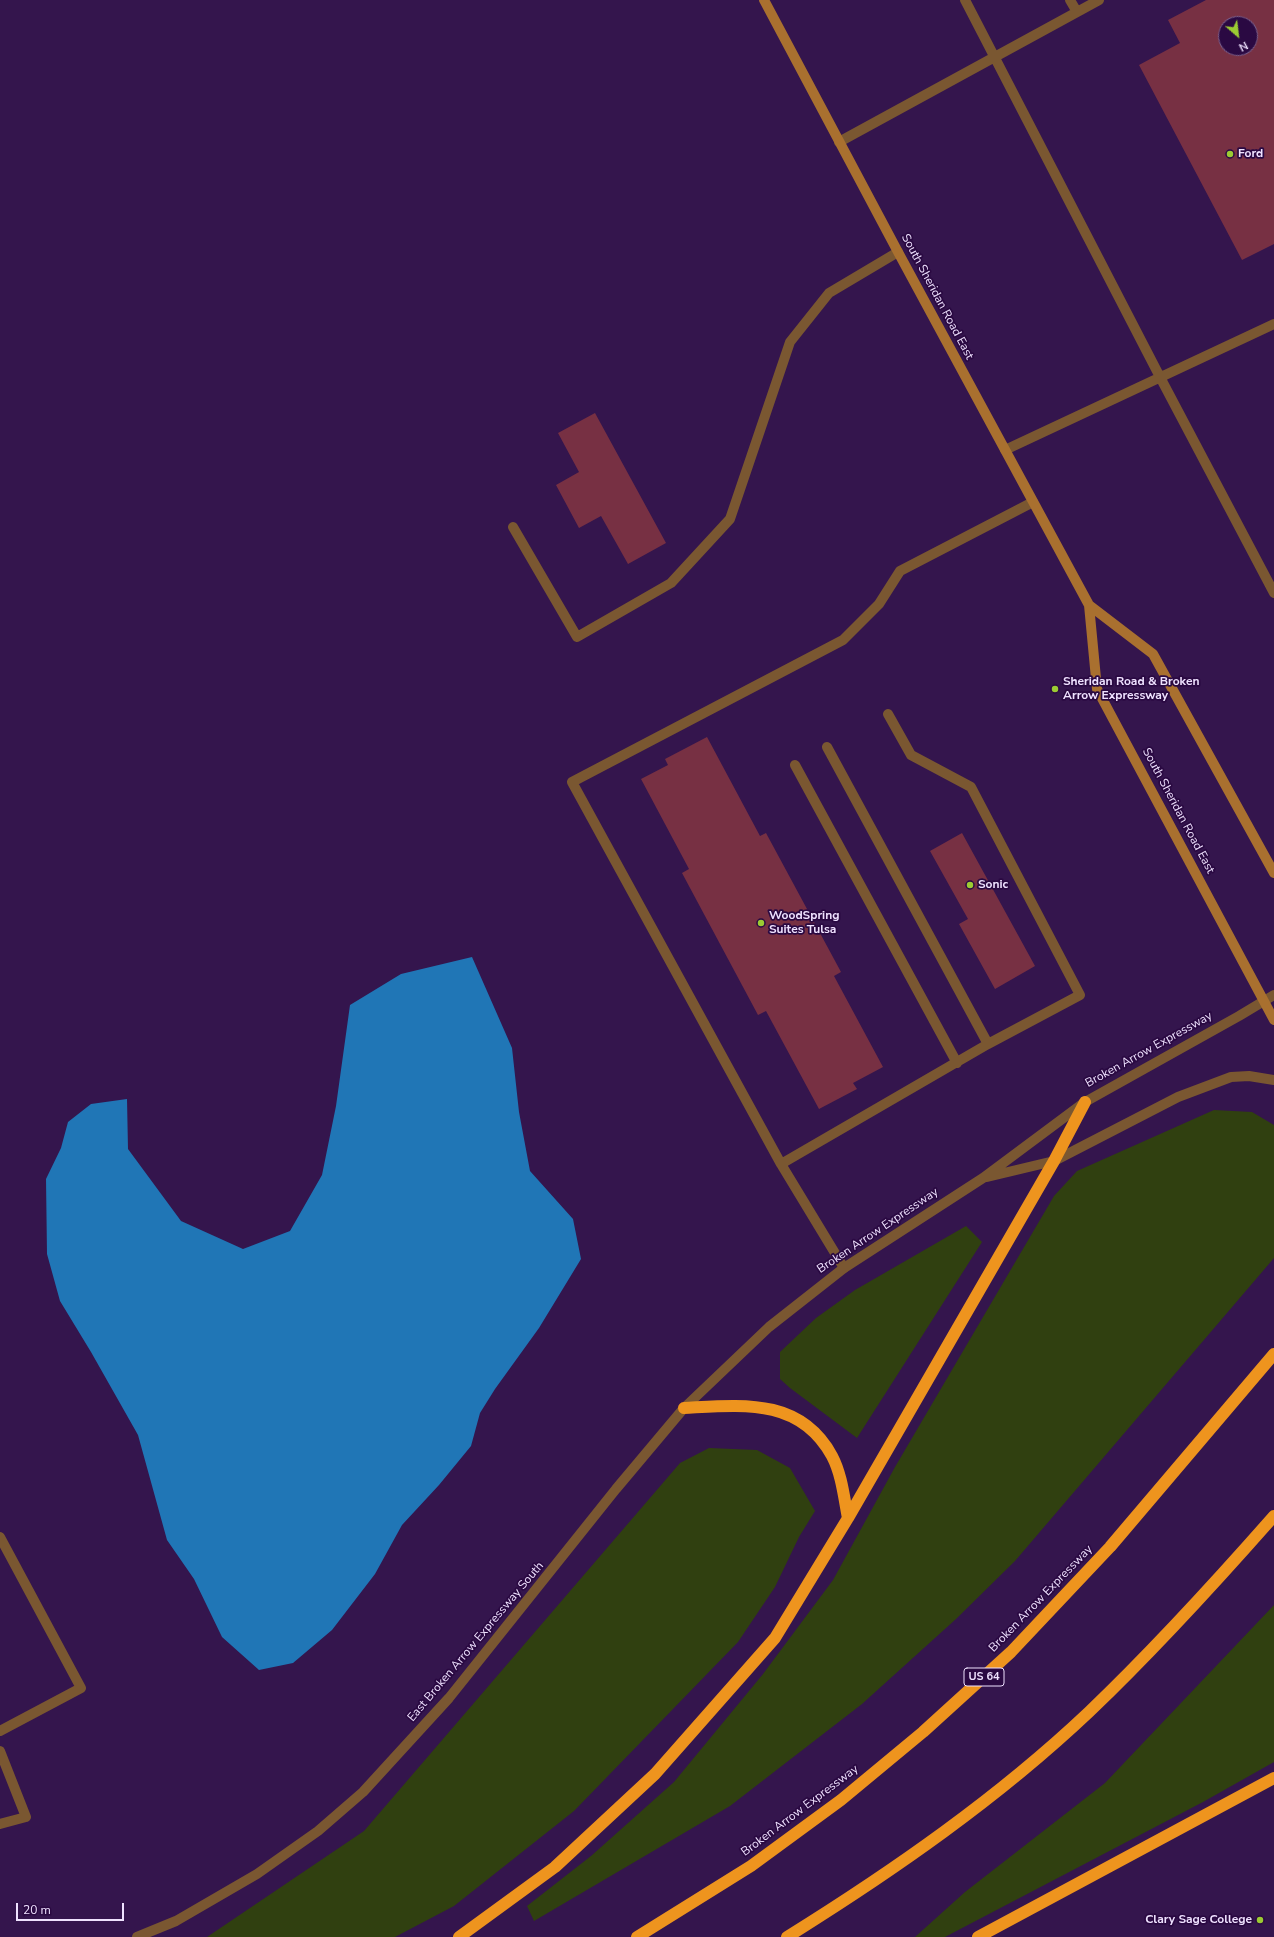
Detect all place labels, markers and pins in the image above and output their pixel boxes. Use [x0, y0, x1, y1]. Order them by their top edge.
place label: Ford [1238, 147, 1263, 161]
marker: Ford [1225, 149, 1235, 159]
place label: Sheridan Road & Broken Arrow Expressway [1063, 675, 1199, 703]
marker: Sheridan Road & Broken Arrow Expressway [1050, 684, 1060, 694]
place label: Sonic [978, 878, 1008, 892]
marker: Sonic [965, 880, 975, 890]
place label: WoodSpring Suites Tulsa [769, 909, 839, 937]
marker: WoodSpring Suites Tulsa [756, 918, 766, 928]
place label: Clary Sage College [1145, 1913, 1252, 1927]
marker: Clary Sage College [1255, 1915, 1265, 1925]

